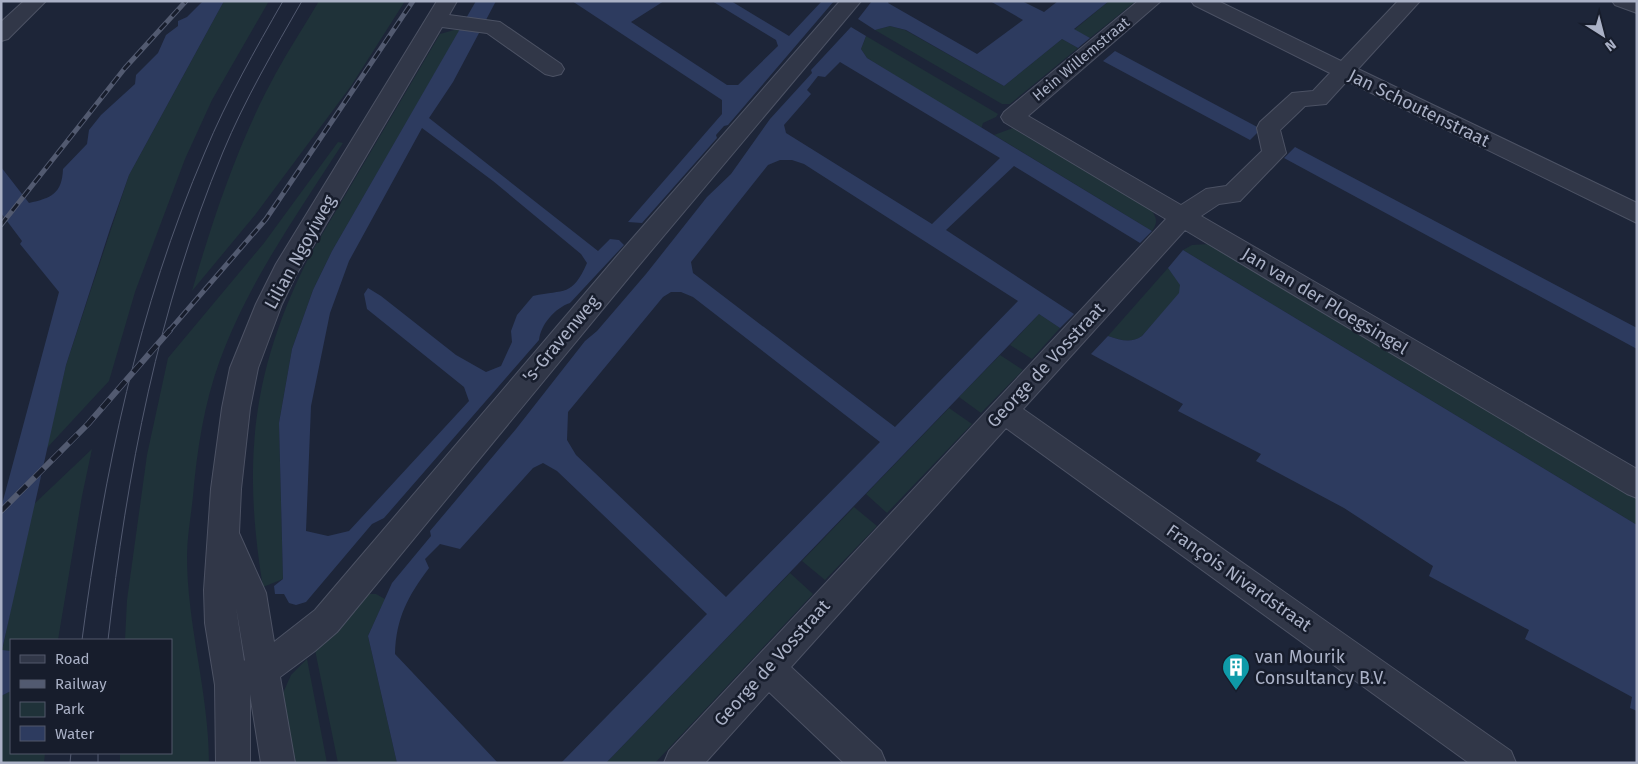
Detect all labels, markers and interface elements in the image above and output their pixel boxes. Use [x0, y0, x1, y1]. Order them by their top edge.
north arrow [1578, 10, 1628, 60]
street label: Hein Willemstraat [1029, 13, 1134, 105]
text: N [1602, 36, 1619, 55]
street label: Jan Schoutenstraat [1345, 64, 1494, 152]
street label: Lilian Ngoyiweg [260, 190, 341, 313]
street label: Jan van der Ploegsingel [1238, 243, 1412, 359]
street label: 's-Gravenweg [518, 290, 604, 387]
street label: George de Vosstraat [982, 298, 1110, 432]
street label: François Nivardstraat [1162, 520, 1316, 637]
street label: George de Vosstraat [709, 595, 835, 731]
legend [10, 639, 172, 754]
place label: van Mourik Consultancy B.V. [1255, 646, 1387, 689]
text: Road [55, 650, 90, 668]
building icon: van Mourik Consultancy B.V. [1221, 652, 1251, 691]
text: Railway [55, 675, 107, 693]
text: Park [55, 700, 85, 718]
text: Water [55, 725, 94, 743]

